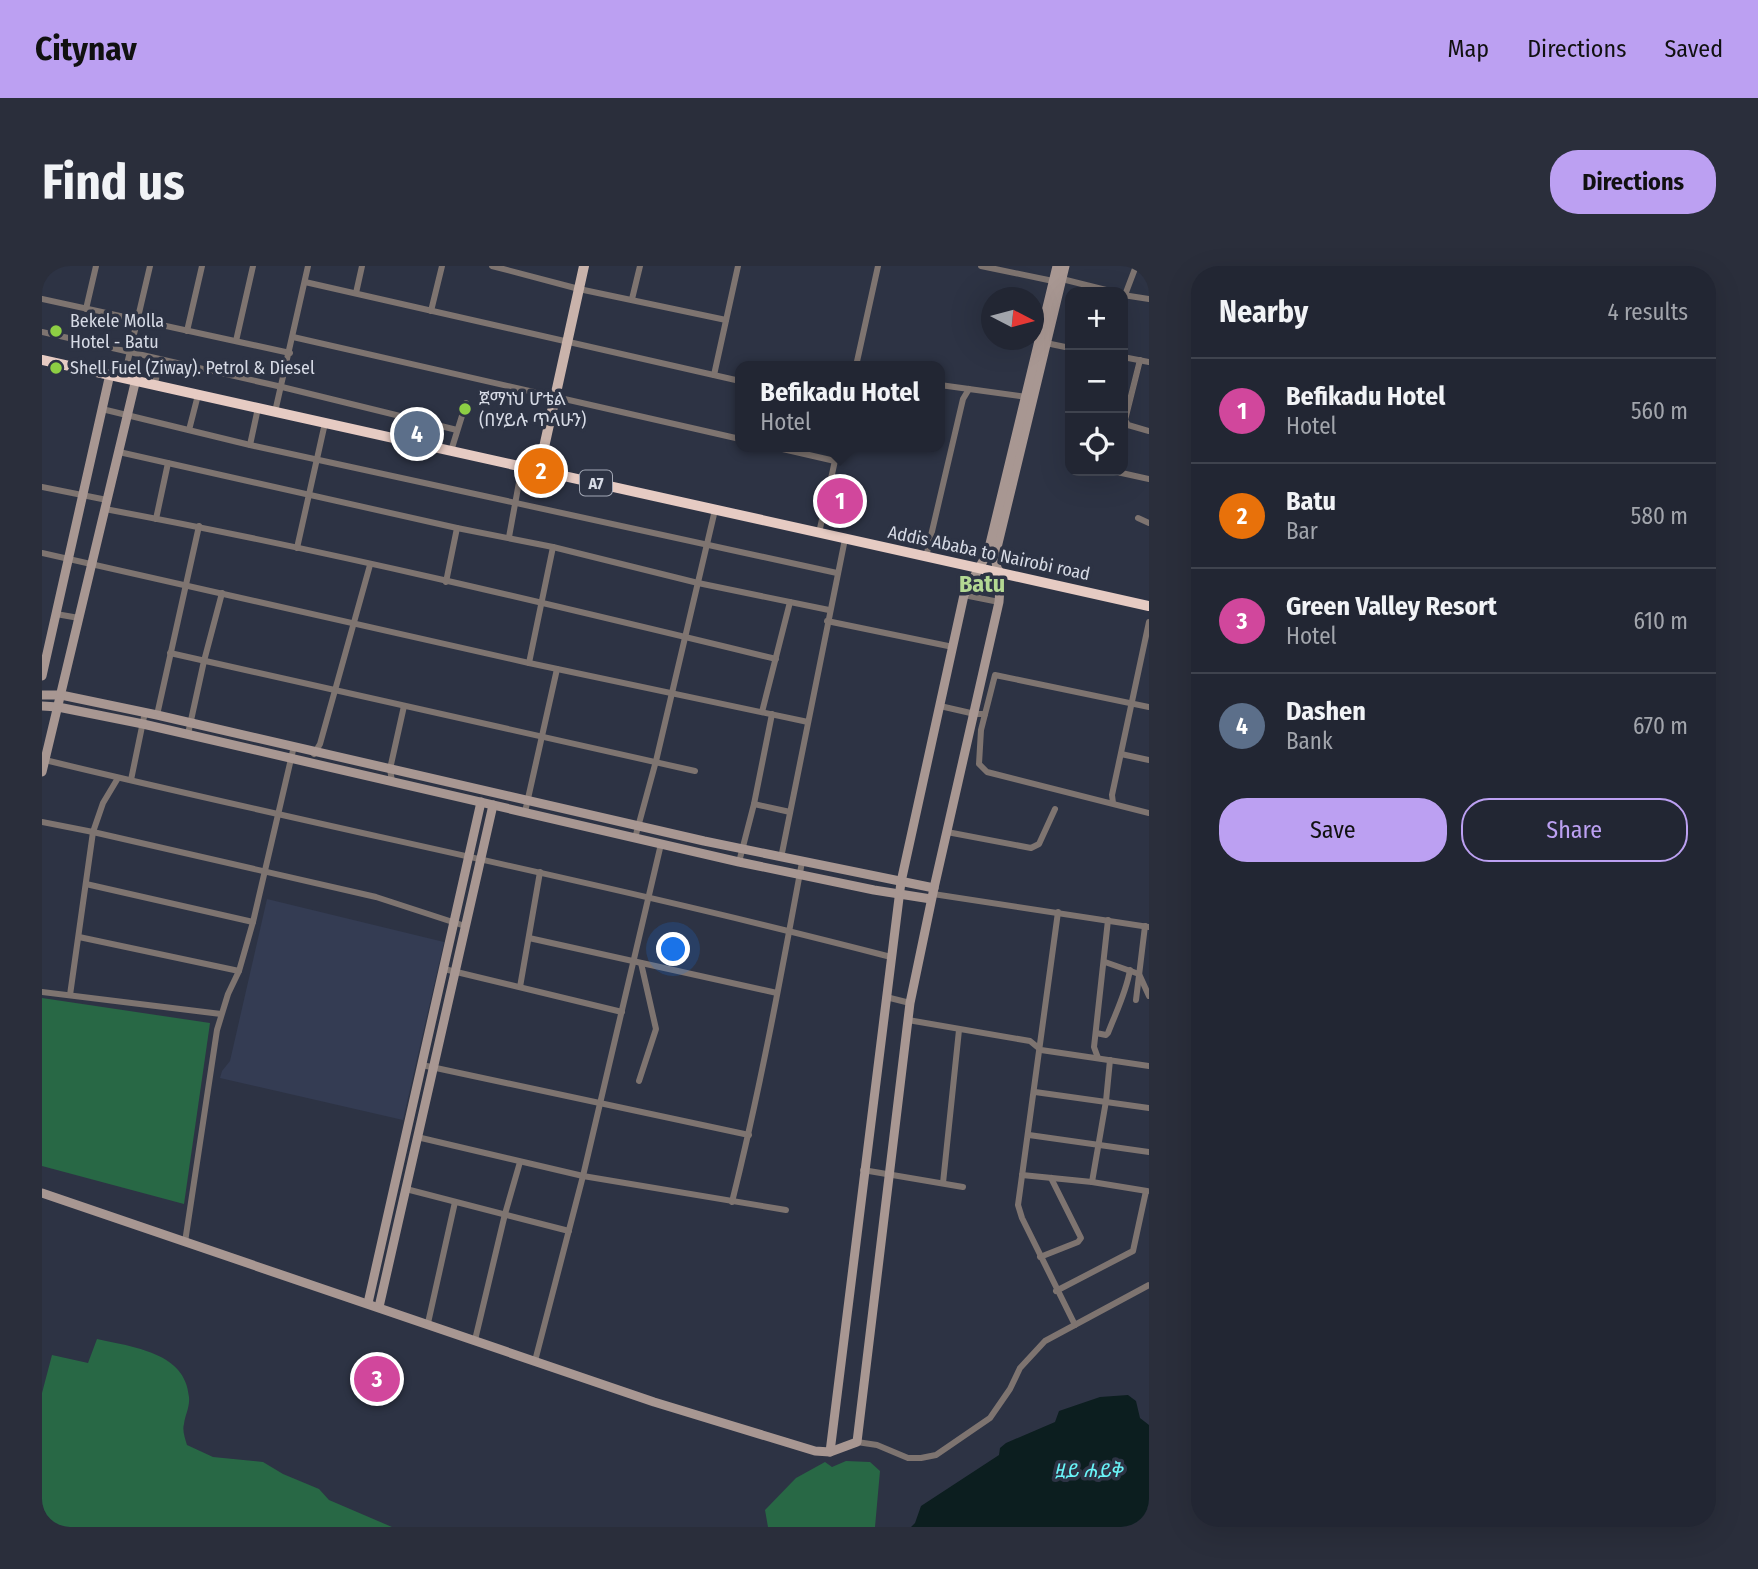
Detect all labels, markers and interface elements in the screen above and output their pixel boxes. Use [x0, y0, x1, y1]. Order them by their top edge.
text: Citynav [35, 29, 137, 69]
text: Map [1448, 35, 1489, 63]
text: Directions [1527, 35, 1626, 63]
text: Saved [1664, 35, 1723, 63]
button: Directions [1550, 150, 1716, 214]
text: Find us [42, 153, 185, 212]
north arrow [981, 287, 1044, 350]
map controls [1065, 287, 1128, 476]
button: + [1065, 287, 1128, 350]
text: Nearby [1219, 294, 1308, 330]
text: 4 results [1607, 298, 1688, 326]
place label: Bekele Molla Hotel - Batu [70, 310, 164, 353]
marker: Bekele Molla Hotel - Batu [48, 323, 64, 339]
button: − [1065, 350, 1128, 413]
place label: Shell Fuel (Ziway). Petrol & Diesel [70, 357, 315, 379]
marker: Shell Fuel (Ziway). Petrol & Diesel [48, 360, 64, 376]
popup [735, 361, 945, 452]
text: Befikadu Hotel [760, 377, 920, 408]
text: Befikadu Hotel [1286, 381, 1445, 412]
place label: ጀማነህ ሆቴል (በሃይሉ ጥላሁን) [479, 388, 586, 431]
text: 1 [1237, 397, 1247, 425]
text: 560 m [1631, 397, 1688, 425]
marker: ጀማነህ ሆቴል (በሃይሉ ጥላሁን) [457, 401, 473, 417]
pin: 4 [394, 408, 440, 460]
text: Hotel [760, 408, 811, 436]
text: Hotel [1286, 412, 1337, 440]
button: locate [1065, 413, 1128, 476]
pin: 2 [518, 445, 564, 497]
road number: A7 [580, 470, 612, 496]
pin: 1 [817, 475, 863, 527]
text: Batu [1286, 486, 1336, 517]
text: 2 [1237, 502, 1247, 530]
text: 580 m [1631, 502, 1688, 530]
text: Bar [1286, 517, 1318, 545]
street label: Addis Ababa to Nairobi road [886, 521, 1092, 585]
district label: Batu [959, 570, 1005, 598]
text: Green Valley Resort [1286, 591, 1497, 622]
text: 3 [1237, 607, 1247, 635]
text: 610 m [1634, 607, 1688, 635]
text: Hotel [1286, 622, 1337, 650]
text: Dashen [1286, 696, 1366, 727]
text: 4 [1236, 712, 1248, 740]
text: 670 m [1633, 712, 1688, 740]
text: Bank [1286, 727, 1333, 755]
button: Save [1219, 798, 1447, 862]
button: Share [1461, 798, 1688, 862]
your location [656, 932, 690, 966]
pin: 3 [354, 1353, 400, 1405]
water label: ዟይ ሐይቅ [1054, 1459, 1124, 1482]

